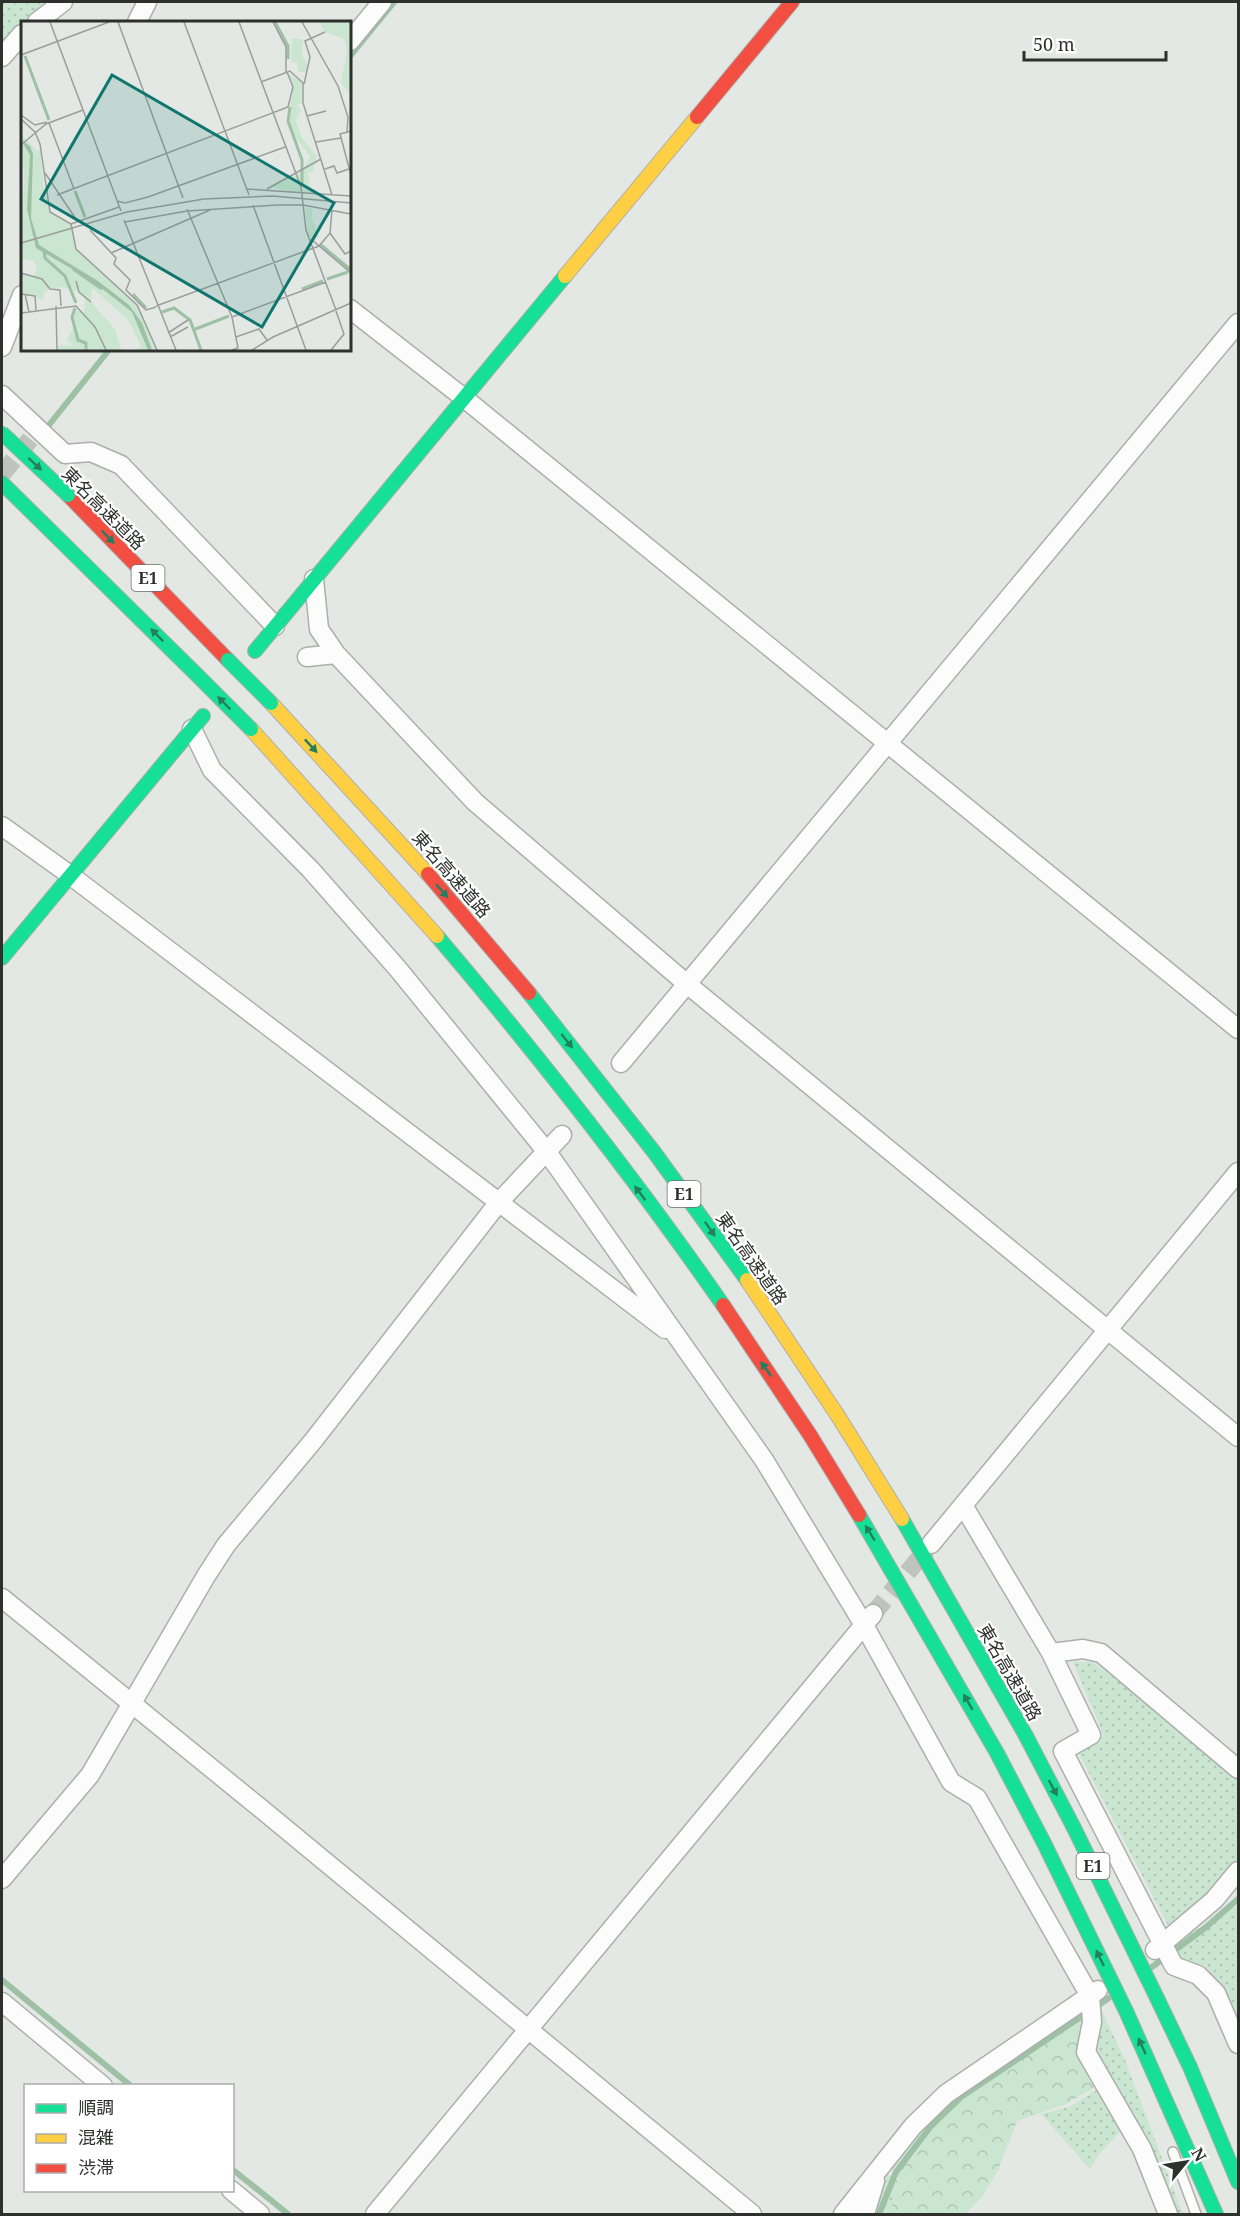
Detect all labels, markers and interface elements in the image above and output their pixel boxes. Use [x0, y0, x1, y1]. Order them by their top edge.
inset map [21, 21, 351, 351]
scale bar [1024, 24, 1166, 62]
text: 50 m [1033, 32, 1075, 56]
one-way arrow [27, 457, 42, 471]
street label: 東名高速道路 [57, 461, 151, 555]
one-way arrow [101, 530, 115, 544]
road number: E1 [132, 565, 164, 591]
one-way arrow [150, 629, 164, 643]
one-way arrow [218, 696, 232, 710]
one-way arrow [304, 738, 317, 753]
street label: 東名高速道路 [408, 825, 496, 923]
one-way arrow [435, 883, 448, 898]
one-way arrow [560, 1033, 572, 1048]
road number: E1 [668, 1181, 700, 1207]
one-way arrow [635, 1185, 647, 1200]
street label: 東名高速道路 [711, 1207, 793, 1309]
one-way arrow [704, 1221, 715, 1237]
one-way arrow [760, 1361, 772, 1377]
one-way arrow [865, 1525, 876, 1541]
street label: 東名高速道路 [973, 1619, 1047, 1725]
one-way arrow [963, 1693, 973, 1710]
one-way arrow [1049, 1780, 1058, 1797]
road number: E1 [1076, 1853, 1110, 1879]
one-way arrow [1095, 1949, 1105, 1966]
one-way arrow [1137, 2037, 1146, 2054]
legend [24, 2084, 234, 2192]
text: 順調 [78, 2095, 114, 2119]
text: 混雑 [78, 2125, 114, 2149]
north arrow [1156, 2132, 1216, 2192]
text: N [1186, 2144, 1212, 2166]
text: 渋滞 [78, 2155, 114, 2179]

